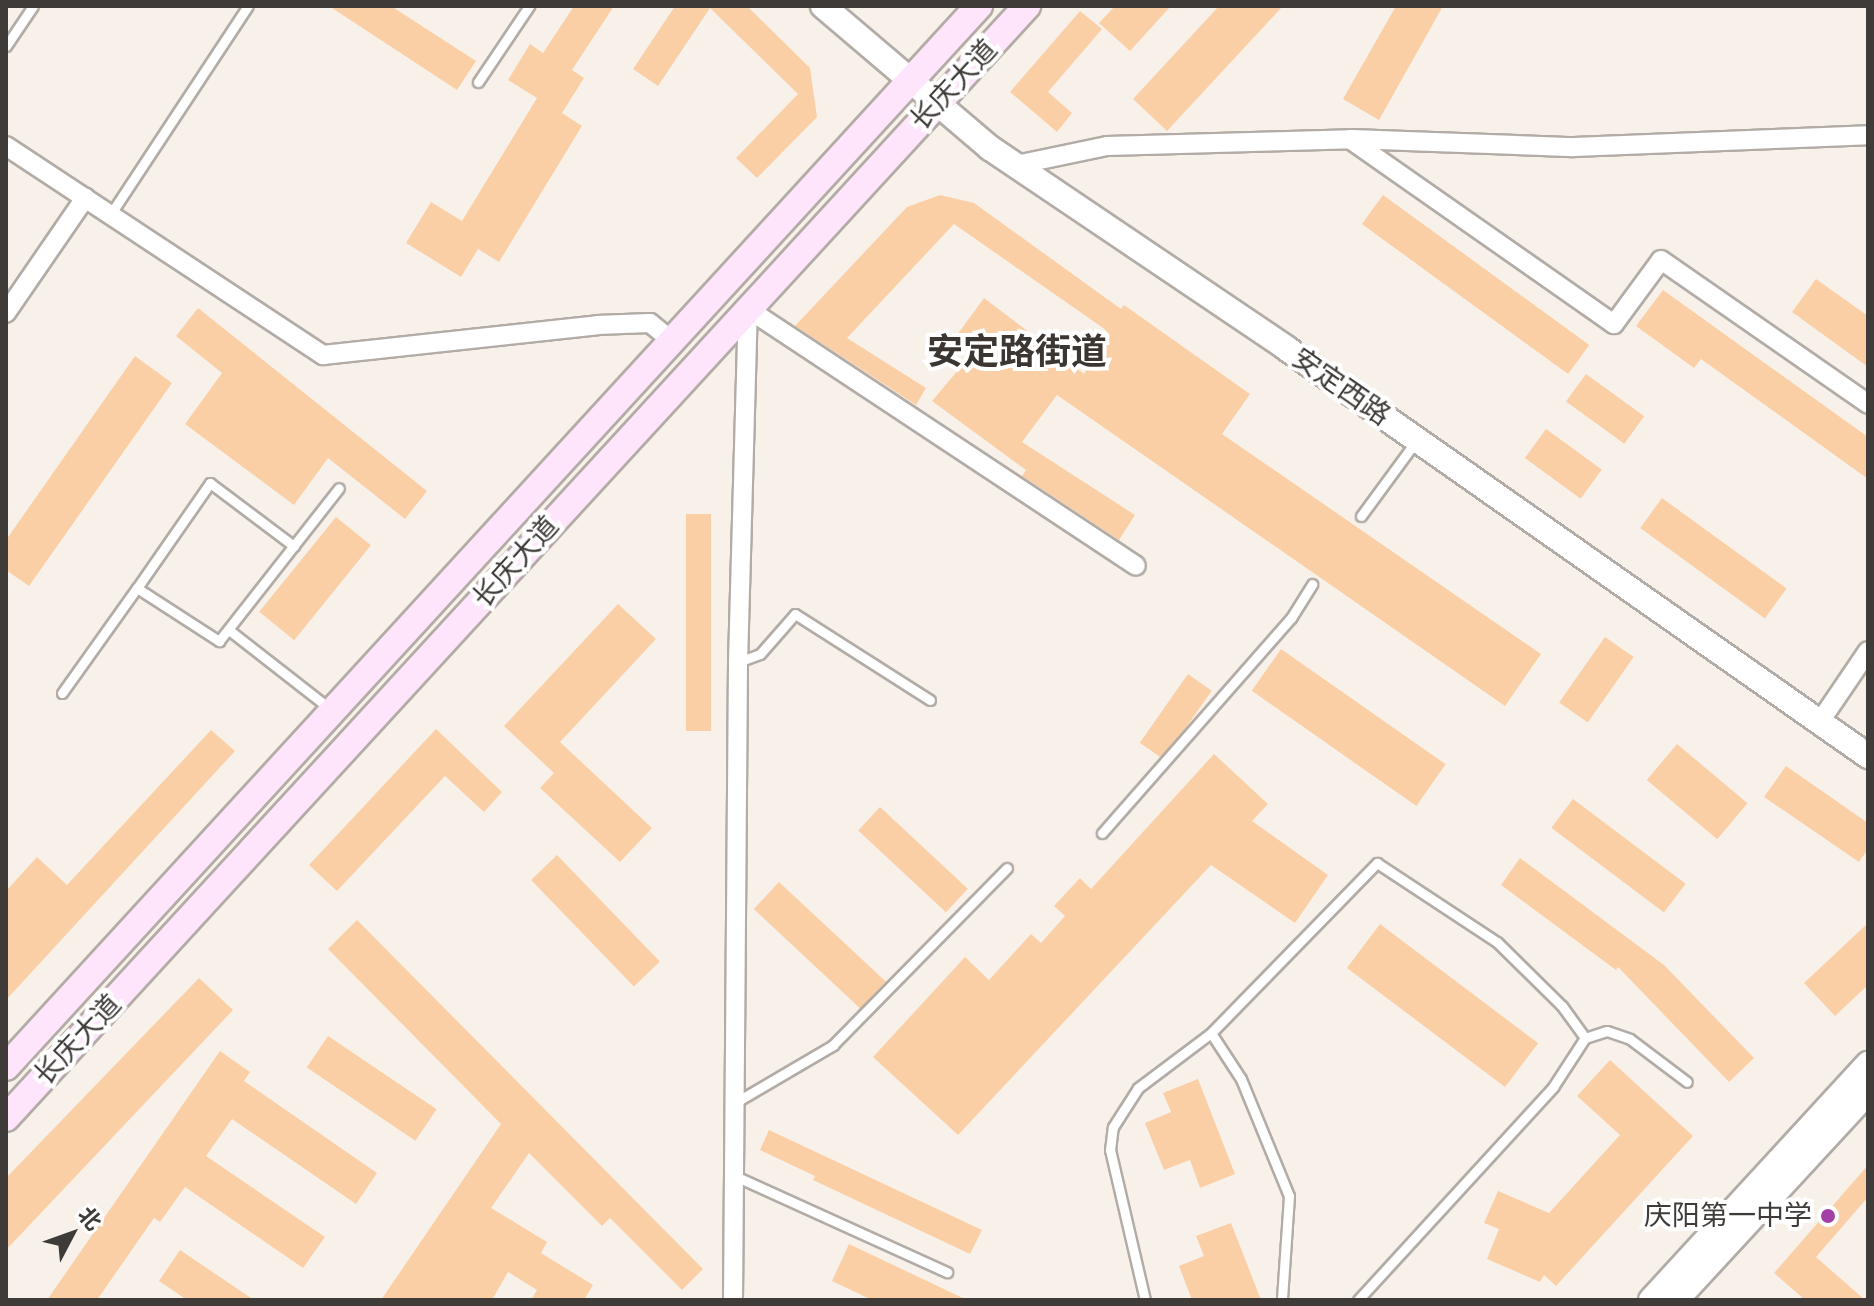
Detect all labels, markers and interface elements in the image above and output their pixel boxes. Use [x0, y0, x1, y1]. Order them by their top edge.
street label: 长庆大道 [904, 33, 1004, 137]
district label: 安定路街道 [927, 330, 1107, 374]
street label: 安定西路 [1285, 341, 1397, 433]
street label: 长庆大道 [466, 509, 566, 615]
street label: 长庆大道 [28, 988, 128, 1092]
north arrow [32, 1194, 112, 1274]
place label: 庆阳第一中学 [1644, 1199, 1812, 1233]
text: 北 [73, 1201, 107, 1235]
marker: 庆阳第一中学 [1819, 1207, 1837, 1225]

